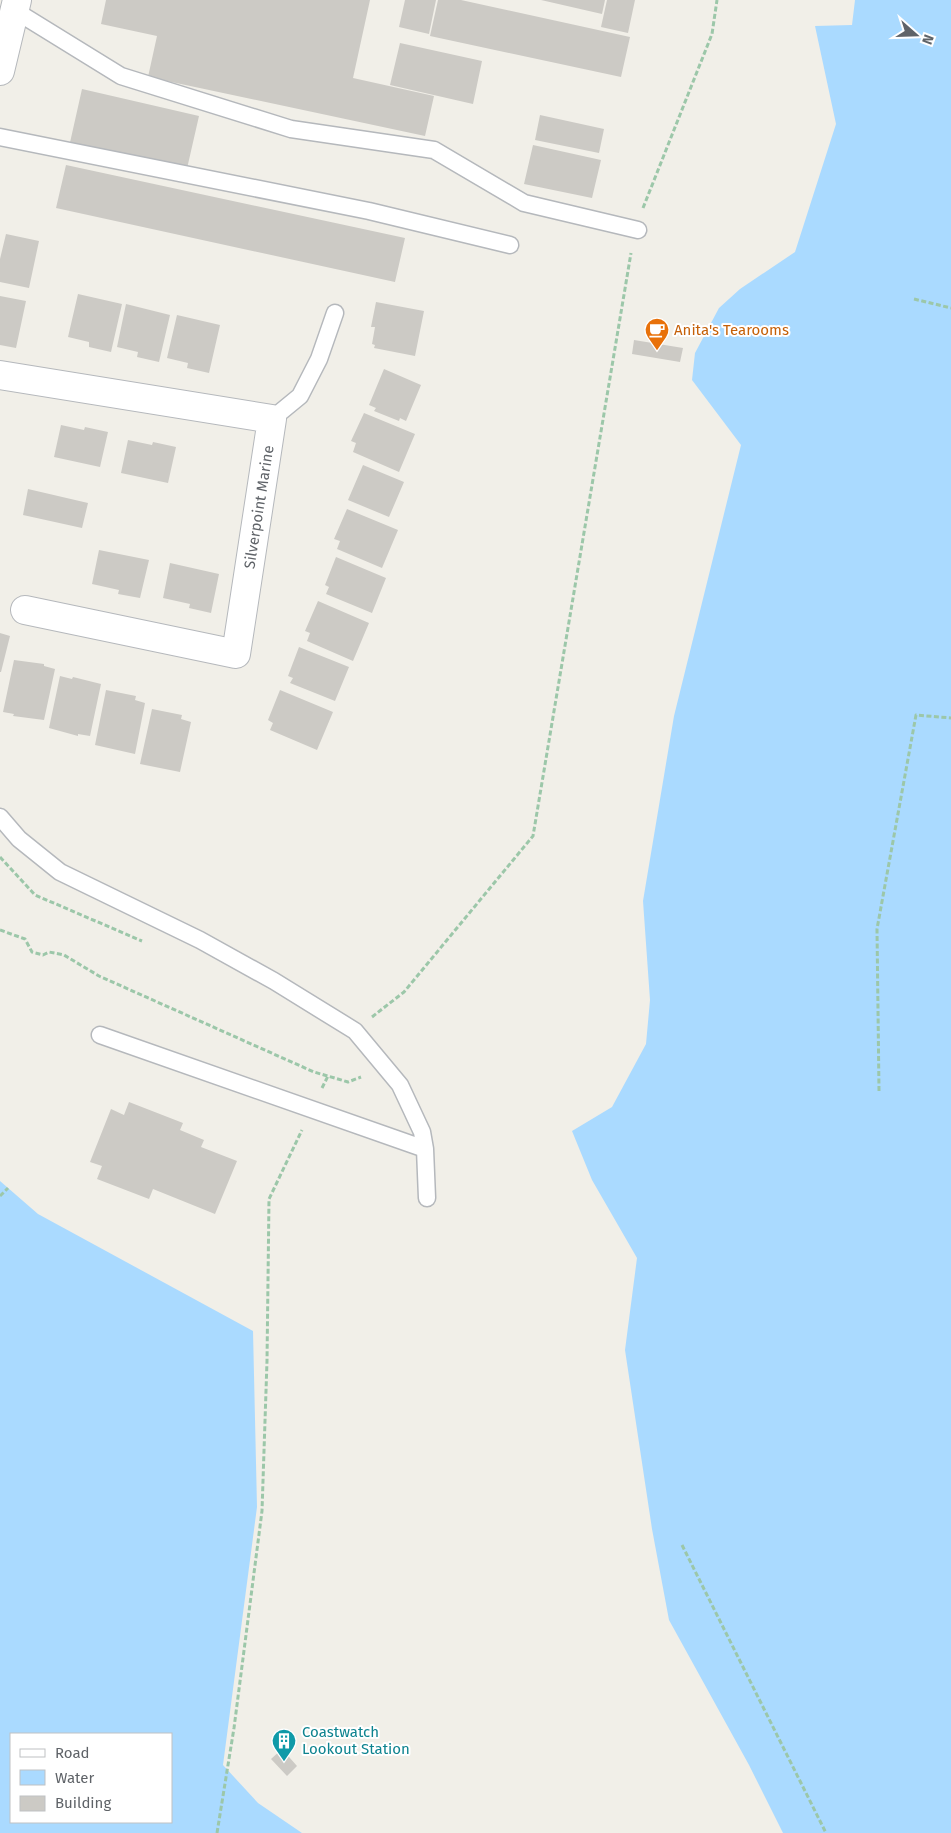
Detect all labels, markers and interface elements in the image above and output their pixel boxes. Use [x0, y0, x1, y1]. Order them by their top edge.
north arrow [891, 10, 941, 60]
text: N [918, 32, 937, 47]
cafe icon: Anita's Tearooms [644, 317, 670, 351]
place label: Anita's Tearooms [674, 321, 789, 339]
street label: Silverpoint Marine [240, 444, 278, 570]
place label: Coastwatch Lookout Station [302, 1723, 410, 1758]
building icon: Coastwatch Lookout Station [271, 1728, 297, 1762]
legend [10, 1733, 172, 1823]
text: Road [55, 1744, 90, 1762]
text: Water [55, 1769, 94, 1787]
text: Building [55, 1794, 111, 1812]

